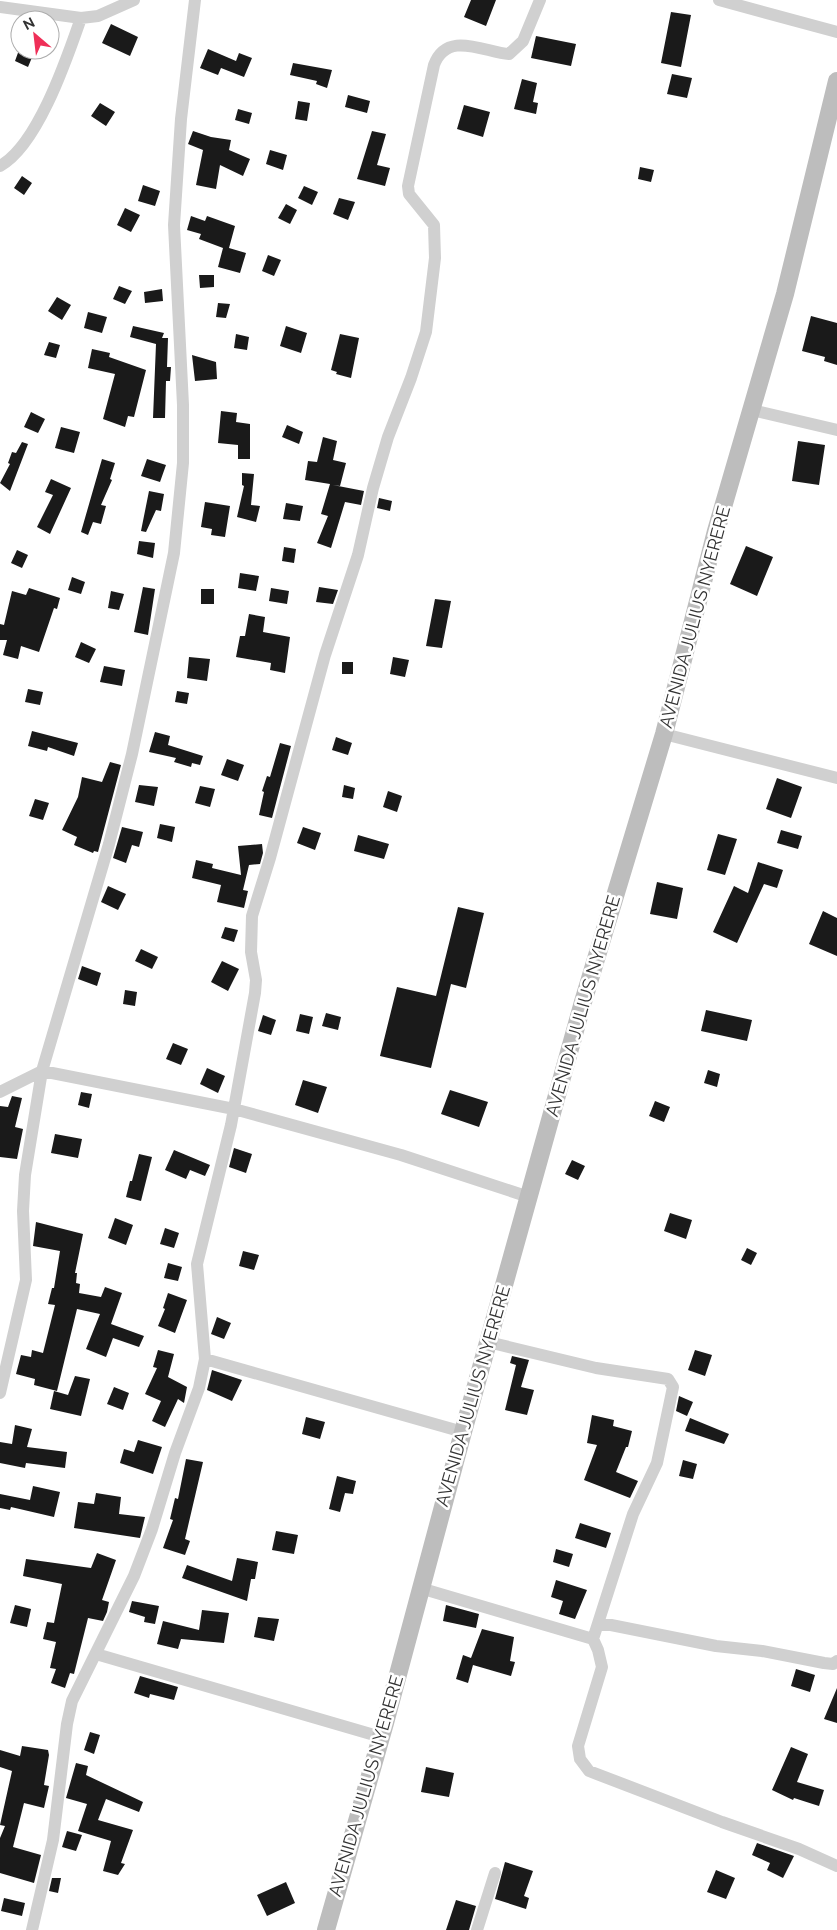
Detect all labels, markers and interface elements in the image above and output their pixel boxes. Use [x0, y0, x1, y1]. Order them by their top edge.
north arrow [10, 10, 60, 60]
text: N [20, 14, 37, 33]
street label: AVENIDA JULIUS NYERERE [655, 503, 734, 730]
street label: AVENIDA JULIUS NYERERE [541, 893, 624, 1119]
street label: AVENIDA JULIUS NYERERE [431, 1283, 514, 1509]
street label: AVENIDA JULIUS NYERERE [324, 1673, 407, 1899]

